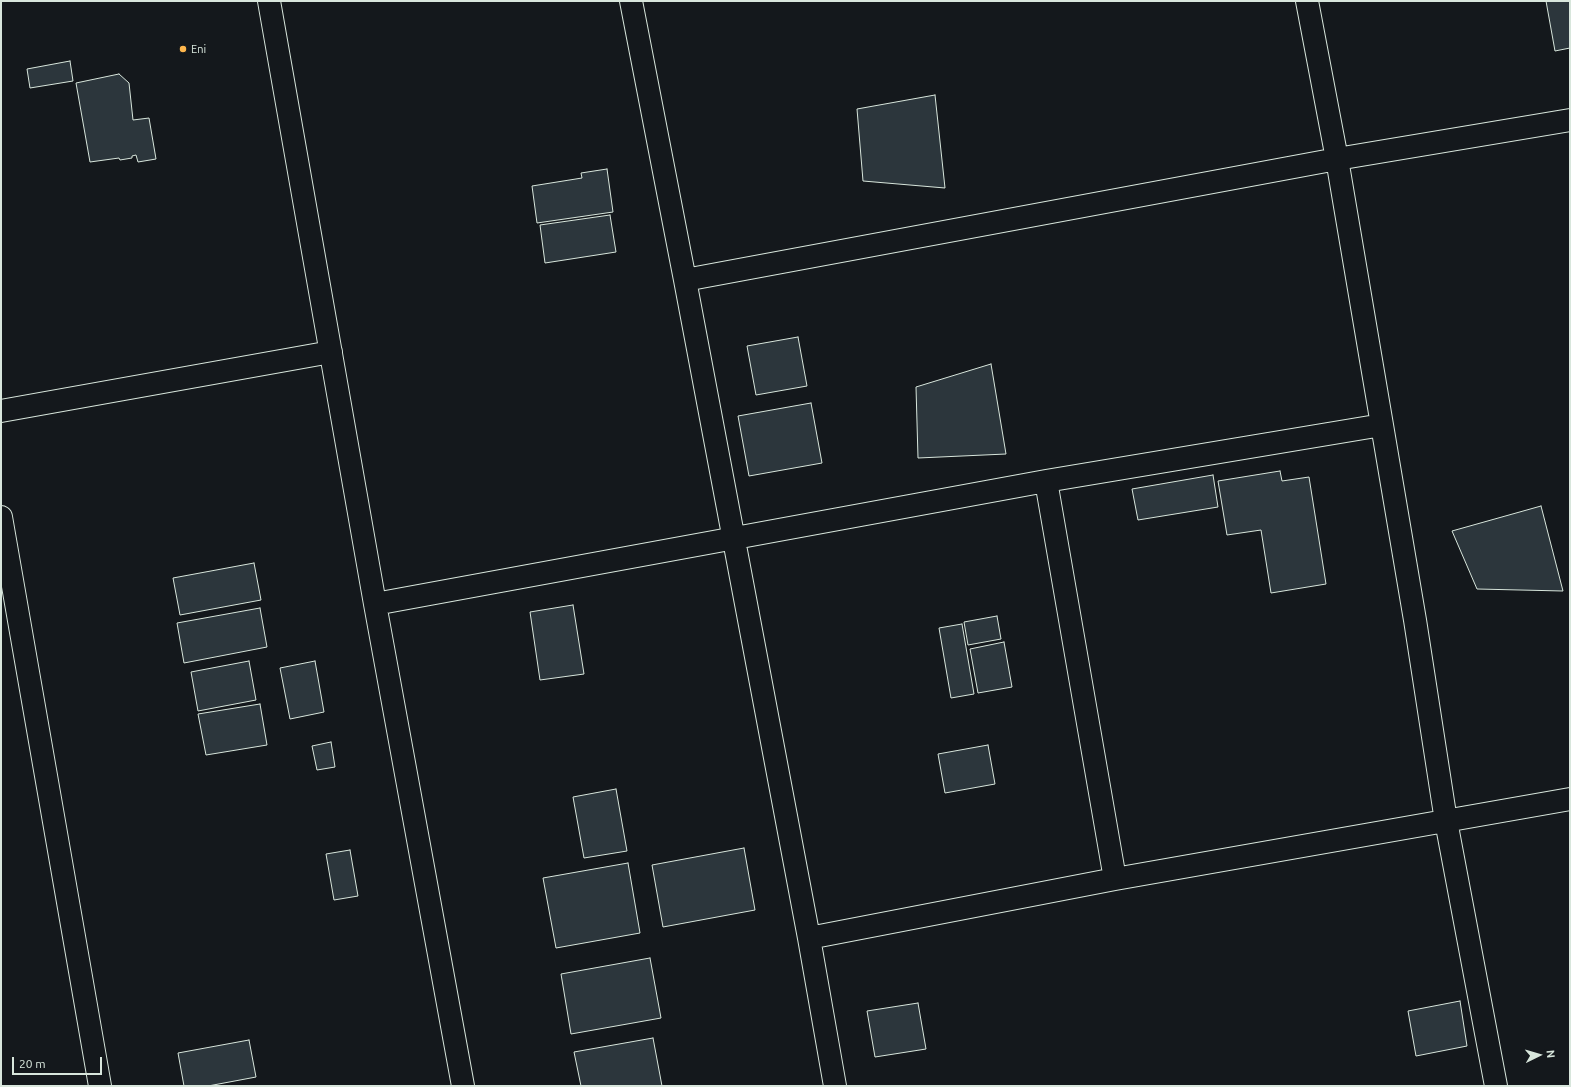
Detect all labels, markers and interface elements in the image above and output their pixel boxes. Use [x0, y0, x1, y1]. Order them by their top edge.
place label: Eni [191, 42, 206, 56]
marker: Eni [178, 44, 188, 54]
north arrow [1519, 1035, 1559, 1075]
scale bar [14, 1049, 104, 1075]
text: N [1545, 1049, 1557, 1059]
text: 20 m [19, 1057, 46, 1070]

